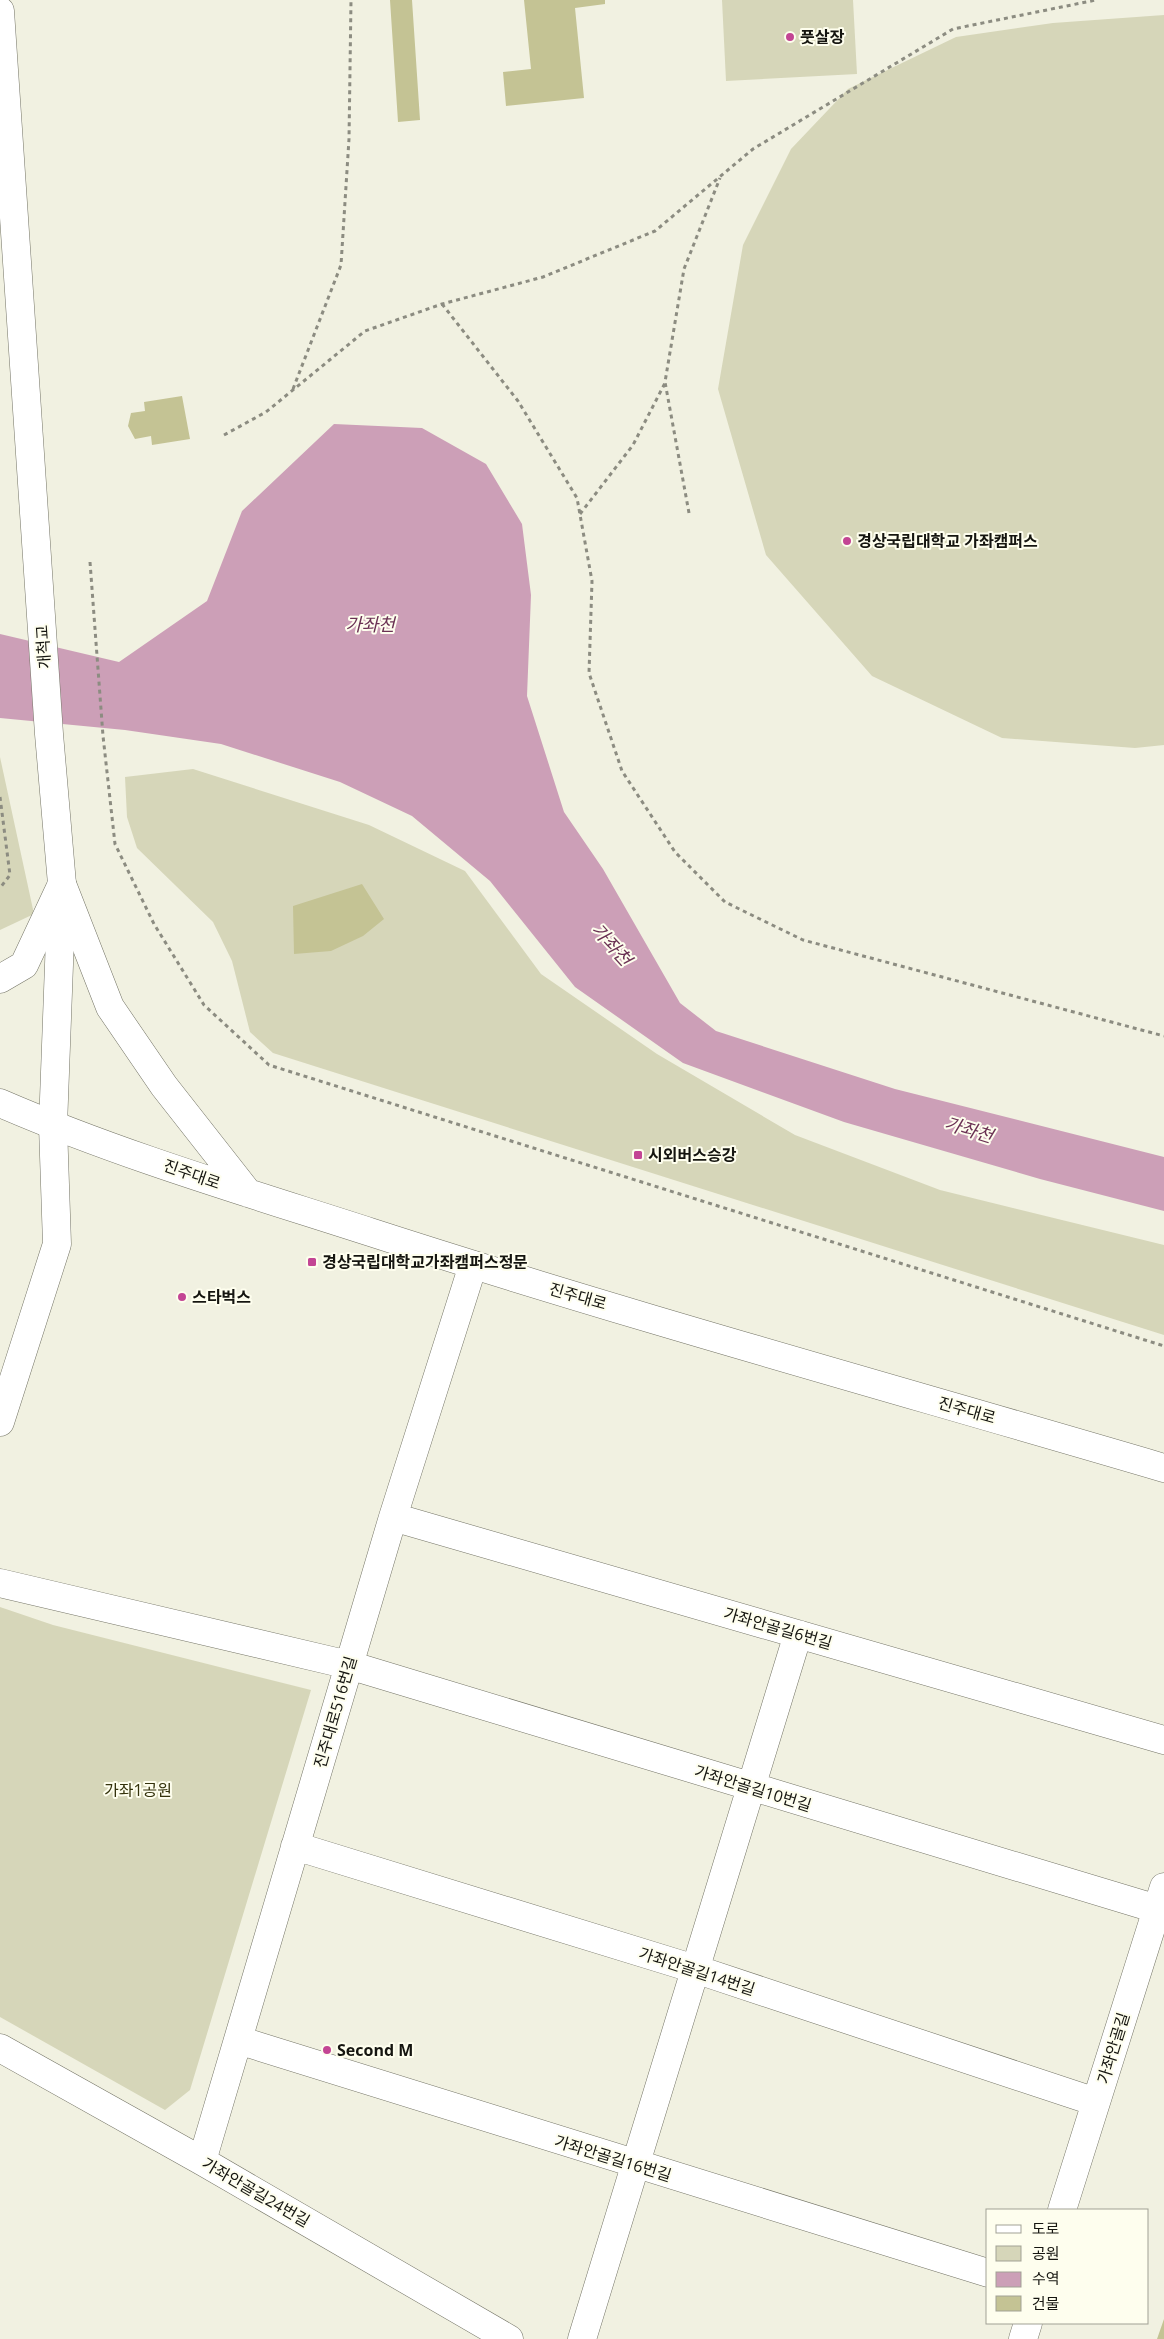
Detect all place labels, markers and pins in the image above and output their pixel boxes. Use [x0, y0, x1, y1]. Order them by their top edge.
place label: 풋살장 [800, 26, 844, 48]
marker: 풋살장 [784, 31, 796, 43]
place label: 경상국립대학교 가좌캠퍼스 [857, 530, 1038, 552]
marker: 경상국립대학교 가좌캠퍼스 [841, 535, 853, 547]
place label: 시외버스승강 [648, 1144, 737, 1166]
marker: 시외버스승강 [632, 1149, 644, 1161]
place label: 경상국립대학교가좌캠퍼스정문 [322, 1251, 528, 1273]
marker: 경상국립대학교가좌캠퍼스정문 [306, 1256, 318, 1268]
place label: 스타벅스 [192, 1286, 251, 1308]
marker: 스타벅스 [176, 1291, 188, 1303]
place label: Second M [337, 2039, 413, 2061]
marker: Second M [321, 2044, 333, 2056]

